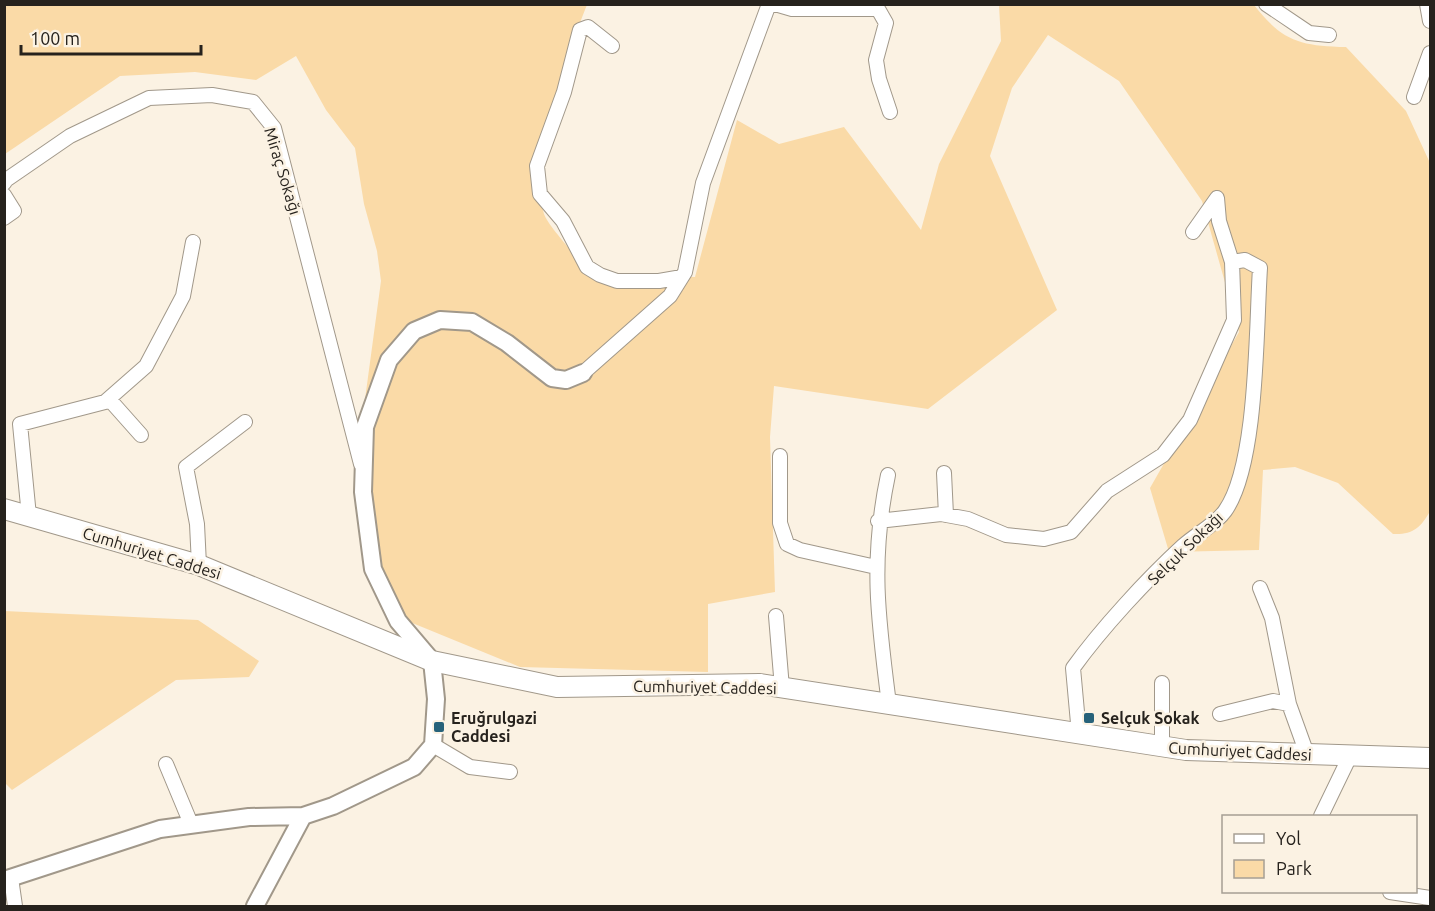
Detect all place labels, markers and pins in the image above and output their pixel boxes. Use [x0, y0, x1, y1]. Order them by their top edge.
place label: Eruğrulgazi Caddesi [451, 709, 537, 745]
place label: Selçuk Sokak [1101, 709, 1199, 728]
marker: Selçuk Sokak [1082, 711, 1096, 725]
marker: Eruğrulgazi Caddesi [432, 720, 446, 734]

